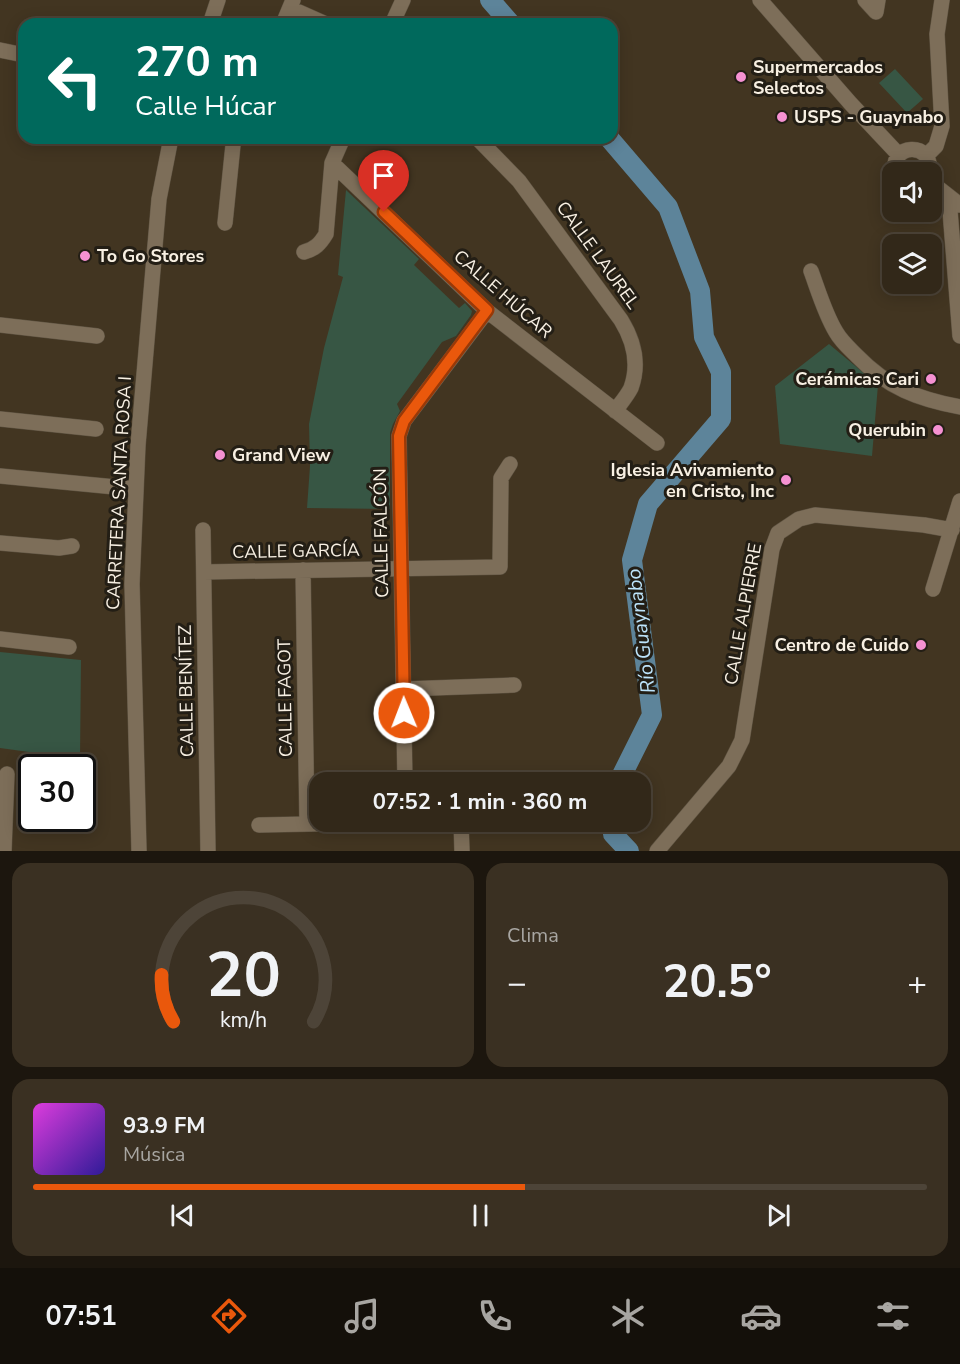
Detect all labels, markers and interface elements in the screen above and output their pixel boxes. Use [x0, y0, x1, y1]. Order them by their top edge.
text: 270 m [135, 34, 259, 91]
icon: left [36, 42, 114, 120]
place label: Supermercados Selectos [753, 55, 883, 100]
marker: Supermercados Selectos [734, 70, 748, 84]
text: Calle Húcar [135, 88, 276, 125]
place label: USPS - Guaynabo [794, 105, 944, 129]
marker: USPS - Guaynabo [775, 110, 789, 124]
pin [358, 150, 409, 212]
icon: arrive [367, 159, 400, 192]
map controls [882, 162, 942, 294]
button: sound [882, 162, 942, 222]
street label: CALLE LAUREL [551, 196, 645, 314]
button: layers [882, 234, 942, 294]
place label: To Go Stores [97, 244, 205, 268]
street label: CALLE HÚCAR [449, 244, 557, 344]
marker: To Go Stores [78, 249, 92, 263]
place label: Cerámicas Cari [795, 367, 919, 391]
marker: Cerámicas Cari [924, 372, 938, 386]
street label: CARRETERA SANTA ROSA I [101, 376, 137, 610]
place label: Querubin [848, 418, 926, 442]
marker: Querubin [931, 423, 945, 437]
place label: Grand View [232, 443, 331, 467]
marker: Grand View [213, 448, 227, 462]
place label: Iglesia Avivamiento en Cristo, Inc [611, 458, 775, 503]
street label: CALLE FALCÓN [368, 468, 394, 598]
marker: Iglesia Avivamiento en Cristo, Inc [779, 473, 793, 487]
street label: CALLE GARCÍA [232, 538, 360, 564]
street label: CALLE ALPIERRE [719, 541, 767, 687]
water label: Río Guaynabo [620, 567, 662, 695]
street label: CALLE BENÍTEZ [173, 624, 199, 757]
place label: Centro de Cuido [774, 633, 909, 657]
marker: Centro de Cuido [914, 638, 928, 652]
street label: CALLE FAGOT [272, 639, 298, 757]
position arrow [372, 681, 436, 745]
speed limit sign: 30 [18, 754, 96, 832]
text: 07:52 · 1 min · 360 m [373, 787, 587, 817]
text: Clima [507, 922, 559, 949]
text: 20 [206, 933, 280, 1018]
text: 20.5° [662, 952, 772, 1013]
text: − [507, 961, 527, 1006]
text: + [907, 961, 927, 1006]
text: km/h [219, 1005, 267, 1035]
text: 93.9 FM [123, 1111, 205, 1141]
text: Música [123, 1141, 185, 1168]
icon: previous [166, 1199, 199, 1232]
icon: pause [464, 1199, 497, 1232]
icon: next [762, 1199, 795, 1232]
icon: directions [208, 1295, 250, 1337]
icon: music [341, 1295, 383, 1337]
icon: phone [474, 1295, 516, 1337]
icon: climate [607, 1295, 649, 1337]
icon: car [740, 1295, 782, 1337]
icon: filters [872, 1295, 914, 1337]
text: 07:51 [45, 1298, 117, 1335]

